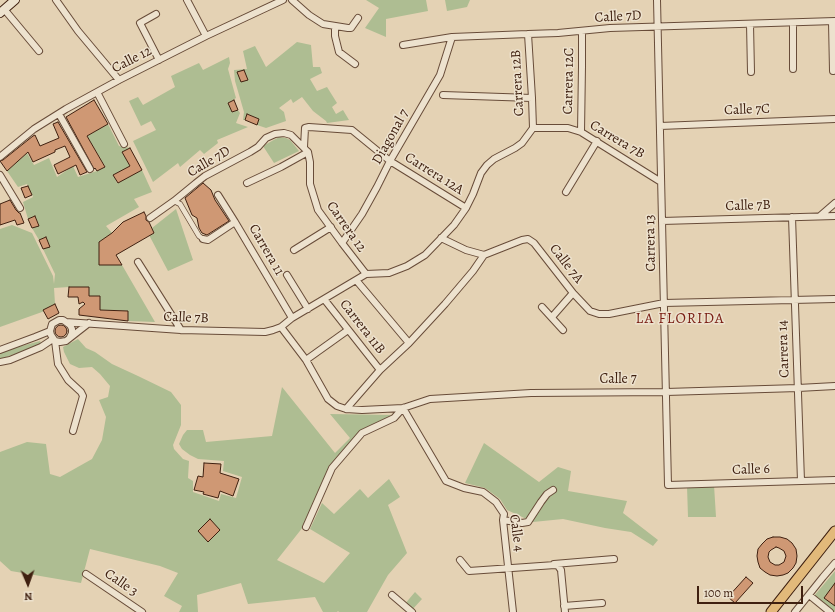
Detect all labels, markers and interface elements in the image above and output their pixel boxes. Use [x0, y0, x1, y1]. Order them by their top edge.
street label: Calle 7D [594, 7, 642, 27]
street label: Calle 12 [109, 43, 155, 77]
street label: Carrera 12C [560, 47, 578, 115]
street label: Carrera 12B [508, 49, 528, 117]
street label: Calle 7C [724, 101, 770, 119]
street label: Diagonal 7 [369, 106, 413, 168]
street label: Carrera 7B [587, 117, 647, 163]
street label: Calle 7D [185, 143, 233, 181]
street label: Carrera 12A [401, 149, 467, 199]
street label: Calle 7B [725, 197, 771, 215]
street label: Carrera 12 [322, 198, 370, 256]
street label: Carrera 13 [642, 214, 660, 272]
street label: Carrera 11 [245, 221, 287, 279]
street label: Calle 7A [545, 241, 587, 287]
street label: Carrera 11B [335, 296, 389, 358]
street label: Calle 7B [163, 309, 209, 327]
district label: LA FLORIDA [635, 310, 725, 328]
street label: Carrera 14 [775, 320, 793, 378]
street label: Calle 7 [599, 372, 637, 388]
street label: Calle 6 [732, 461, 770, 479]
street label: Calle 4 [505, 513, 527, 553]
north arrow [8, 564, 48, 604]
street label: Calle 3 [101, 566, 141, 600]
scale bar [699, 578, 805, 604]
text: 100 m [704, 585, 733, 601]
text: N [24, 589, 33, 604]

